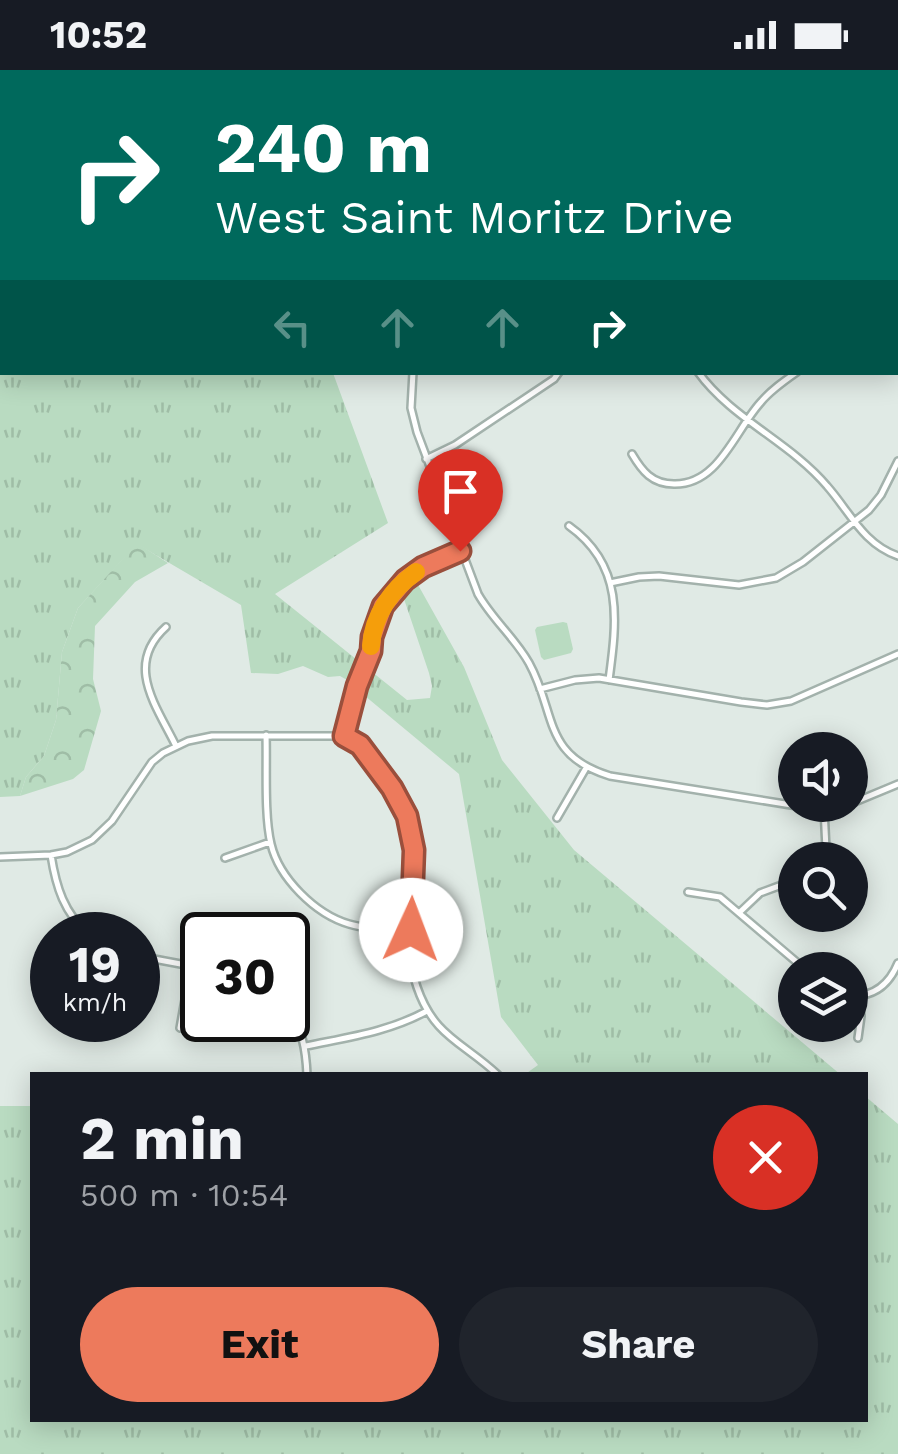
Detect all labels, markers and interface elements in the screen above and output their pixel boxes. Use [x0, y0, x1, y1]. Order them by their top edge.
text: 10:52 [50, 13, 147, 57]
text: 240 m [215, 107, 432, 189]
icon: right [50, 110, 180, 240]
text: West Saint Moritz Drive [215, 191, 734, 244]
icon: left [265, 300, 320, 355]
icon: ahead [370, 300, 425, 355]
icon: ahead [475, 300, 530, 355]
icon: right [580, 300, 635, 355]
pin [418, 449, 503, 552]
icon: arrive [433, 464, 488, 519]
map controls [778, 732, 868, 1042]
button: sound [778, 732, 868, 822]
button: search [778, 842, 868, 932]
position arrow [359, 878, 463, 982]
speed limit sign: 30 [180, 912, 310, 1042]
text: 19 [69, 935, 121, 994]
button: layers [778, 952, 868, 1042]
text: km/h [63, 988, 127, 1017]
text: 2 min [80, 1103, 244, 1174]
button: close [713, 1105, 818, 1210]
text: 500 m · 10:54 [80, 1176, 288, 1214]
button: Exit [80, 1287, 439, 1402]
button: Share [459, 1287, 818, 1402]

